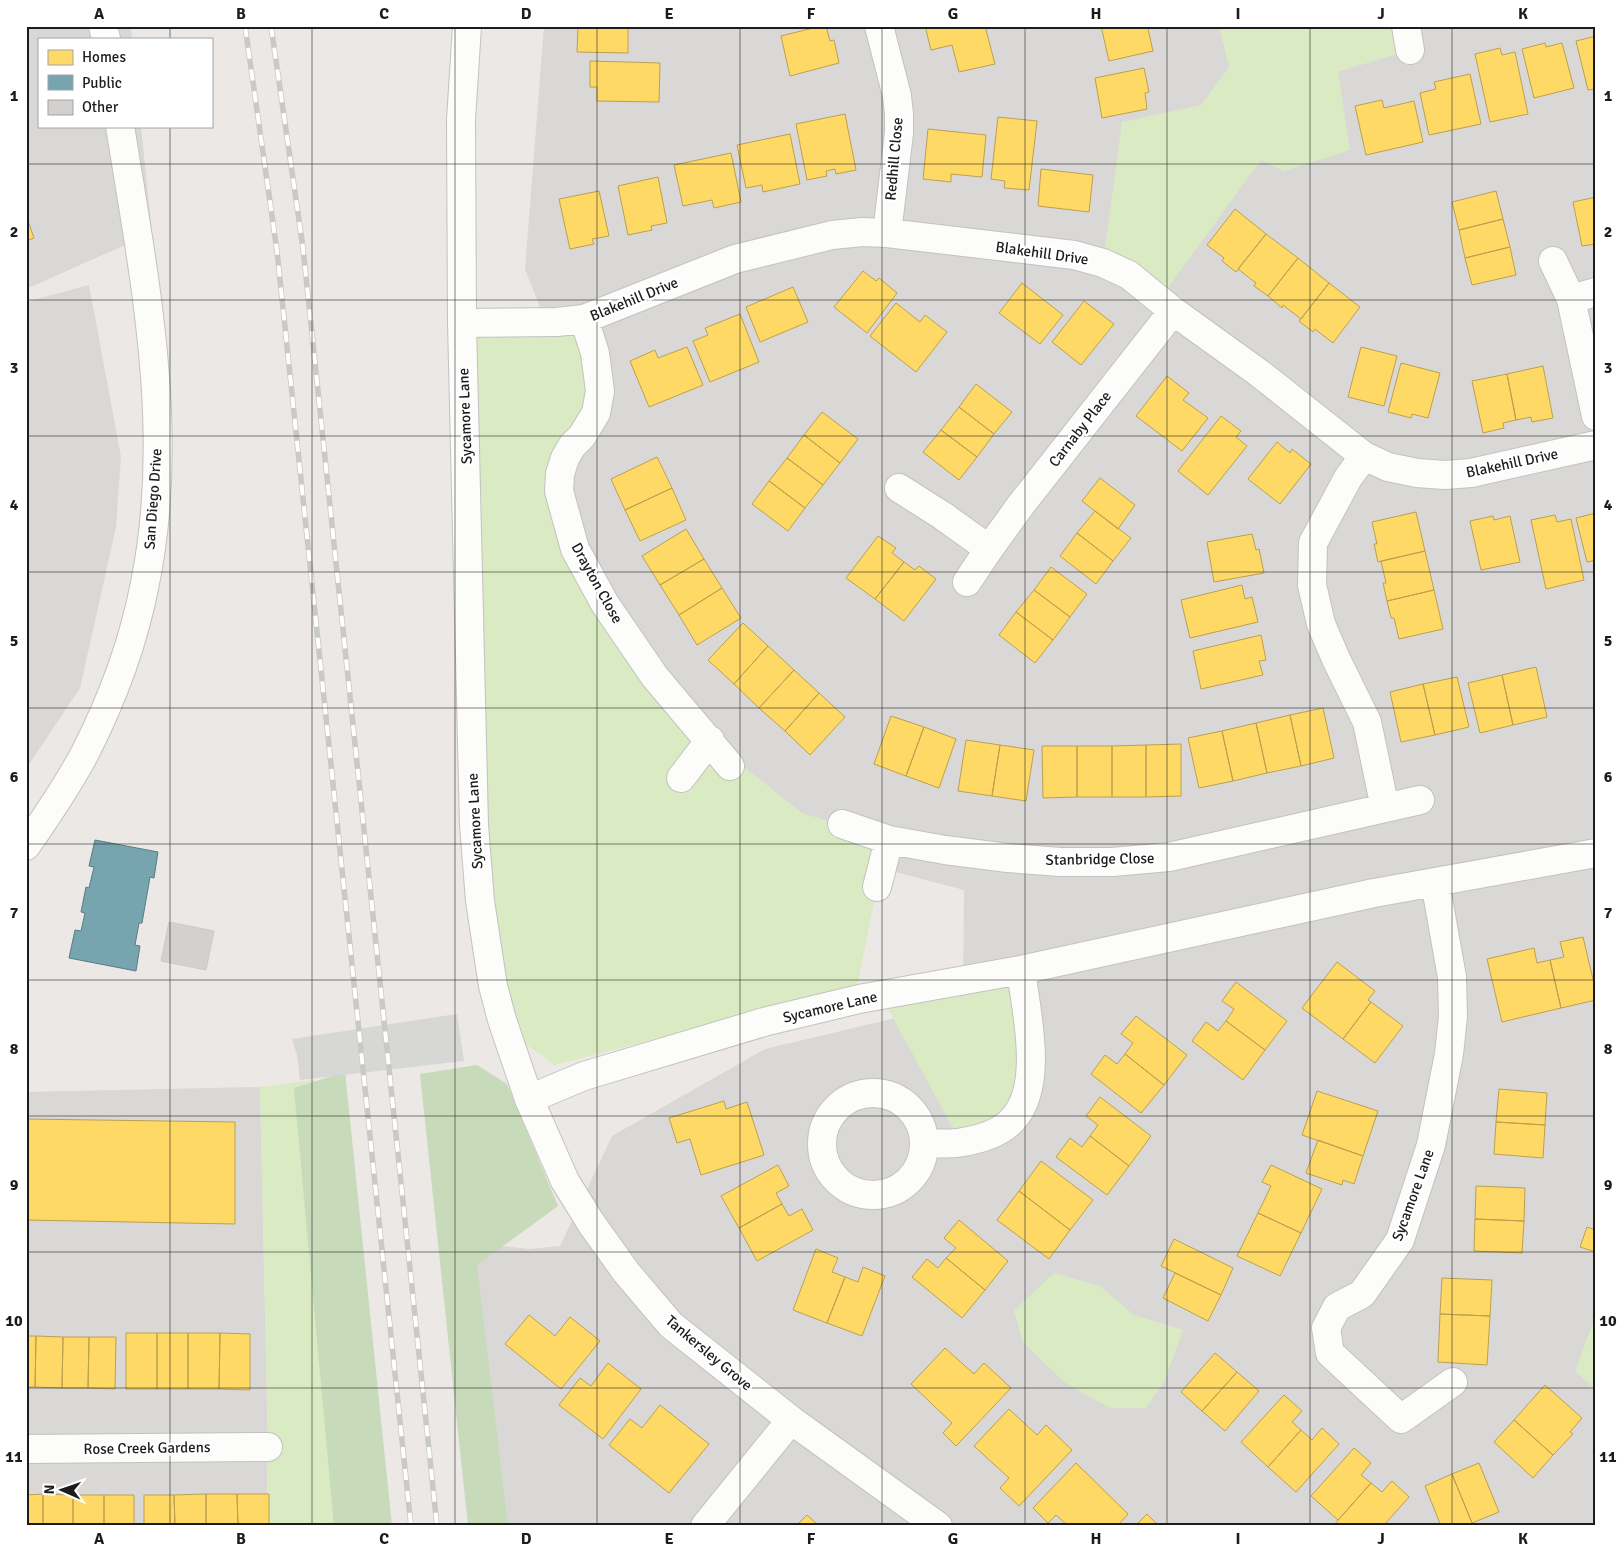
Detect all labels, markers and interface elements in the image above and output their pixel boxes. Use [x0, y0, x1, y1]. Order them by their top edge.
text: A [94, 4, 105, 24]
text: B [236, 4, 246, 24]
text: C [379, 4, 389, 24]
text: D [521, 4, 532, 24]
text: E [664, 4, 674, 24]
text: F [807, 4, 816, 24]
text: G [948, 4, 958, 24]
text: H [1091, 4, 1101, 24]
text: I [1235, 4, 1241, 24]
text: J [1377, 4, 1385, 24]
text: K [1518, 4, 1528, 24]
legend [38, 38, 212, 128]
text: Homes [82, 48, 126, 66]
text: Public [82, 74, 122, 92]
text: 1 [10, 86, 19, 106]
text: 1 [1604, 86, 1613, 106]
text: Other [82, 98, 119, 116]
street label: Redhill Close [881, 117, 907, 201]
text: 2 [10, 222, 18, 242]
text: 2 [1604, 222, 1612, 242]
street label: Blakehill Drive [994, 238, 1090, 268]
street label: Blakehill Drive [587, 273, 681, 325]
text: 3 [10, 358, 18, 378]
text: 3 [1604, 358, 1612, 378]
street label: Sycamore Lane [454, 368, 476, 464]
street label: Carnaby Place [1045, 388, 1115, 470]
street label: Blakehill Drive [1464, 444, 1560, 482]
street label: San Diego Drive [140, 448, 166, 550]
text: 4 [10, 495, 19, 515]
text: 4 [1604, 495, 1613, 515]
street label: Drayton Close [567, 540, 627, 626]
text: 5 [10, 631, 18, 651]
text: 5 [1604, 631, 1612, 651]
text: 6 [10, 767, 19, 787]
text: 6 [1604, 767, 1613, 787]
street label: Sycamore Lane [463, 772, 487, 870]
street label: Stanbridge Close [1045, 849, 1155, 869]
text: 7 [10, 903, 19, 923]
text: 7 [1604, 903, 1613, 923]
street label: Sycamore Lane [781, 987, 879, 1027]
text: 8 [10, 1039, 19, 1059]
text: 8 [1604, 1039, 1613, 1059]
street label: Sycamore Lane [1388, 1147, 1438, 1243]
text: 9 [10, 1175, 19, 1195]
text: 9 [1604, 1175, 1613, 1195]
text: 10 [5, 1311, 23, 1331]
text: 10 [1599, 1311, 1617, 1331]
street label: Tankersley Grove [662, 1312, 756, 1394]
street label: Rose Creek Gardens [83, 1438, 211, 1458]
text: 11 [5, 1447, 23, 1467]
text: 11 [1599, 1447, 1617, 1467]
north arrow [38, 1464, 88, 1514]
text: N [41, 1484, 58, 1495]
text: A [94, 1529, 105, 1549]
text: B [236, 1529, 246, 1549]
text: C [379, 1529, 389, 1549]
text: D [521, 1529, 532, 1549]
text: E [664, 1529, 674, 1549]
text: F [807, 1529, 816, 1549]
text: G [948, 1529, 958, 1549]
text: H [1091, 1529, 1101, 1549]
text: I [1235, 1529, 1241, 1549]
text: J [1377, 1529, 1385, 1549]
text: K [1518, 1529, 1528, 1549]

